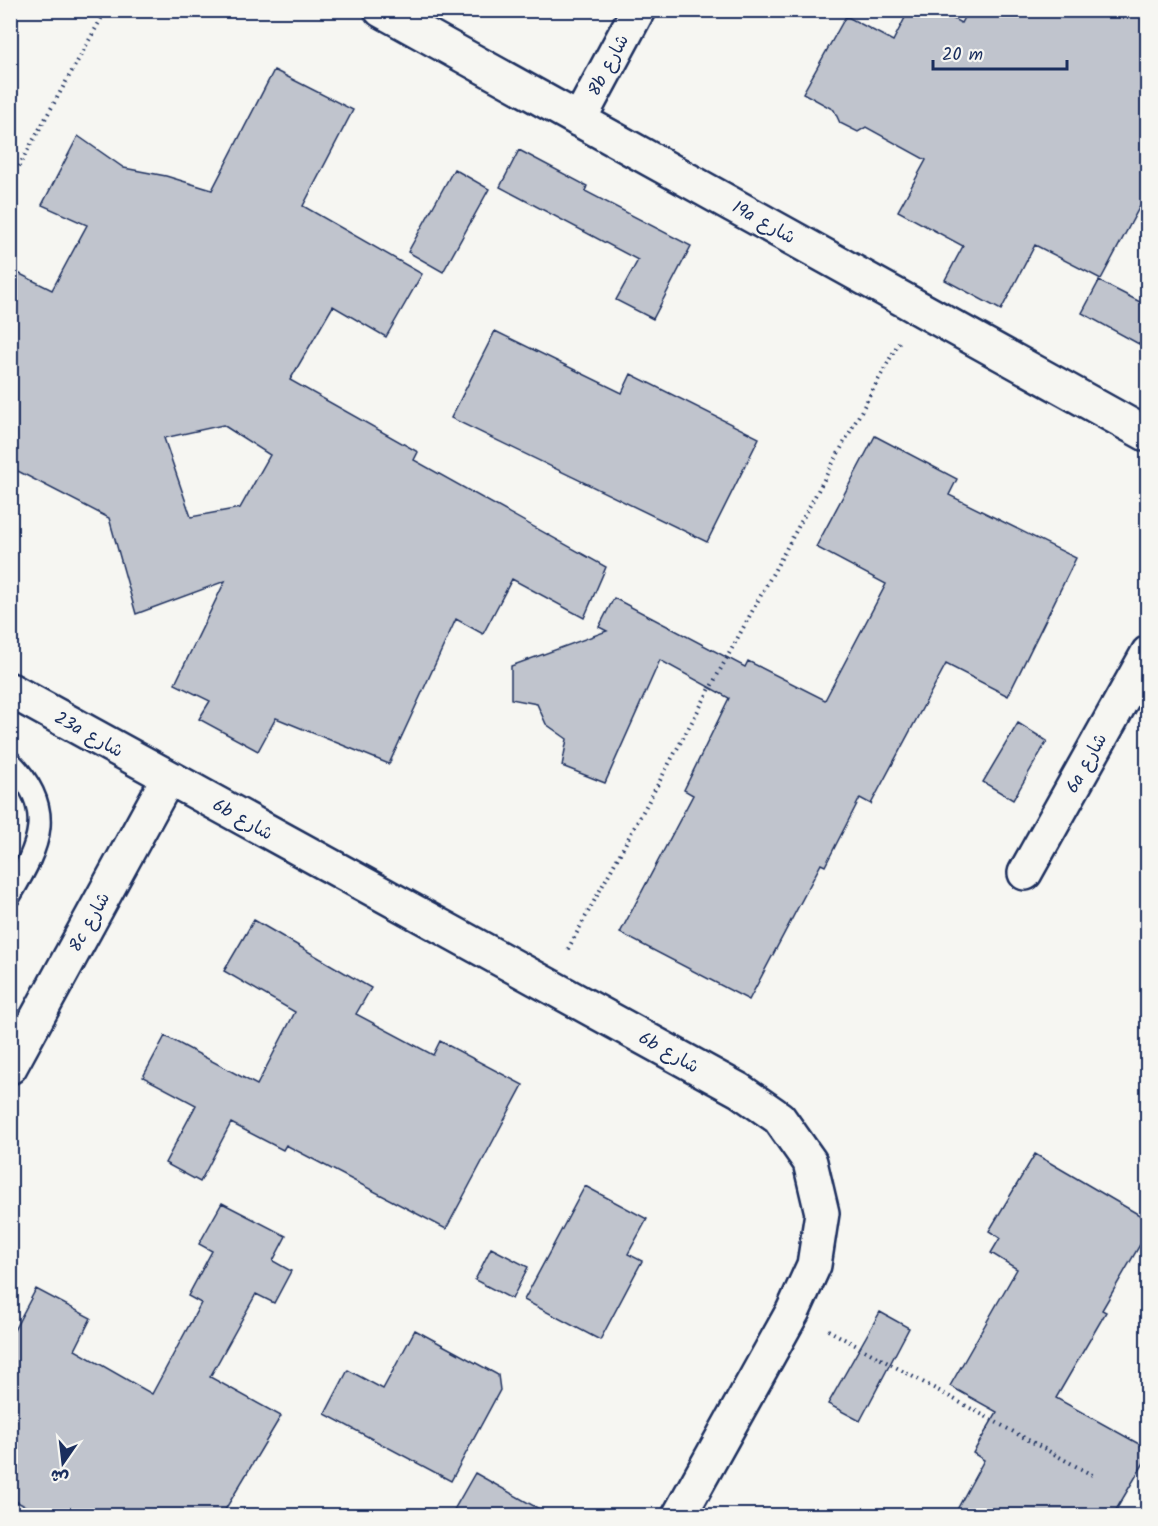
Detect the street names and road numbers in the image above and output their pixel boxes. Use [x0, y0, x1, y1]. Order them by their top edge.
street label: 8b شارع [581, 30, 638, 102]
street label: 19a شارع [726, 194, 801, 253]
street label: 23a شارع [48, 704, 128, 766]
street label: 6a شارع [1059, 728, 1116, 799]
street label: 6b شارع [207, 792, 278, 849]
street label: 8c شارع [62, 887, 119, 958]
street label: 6b شارع [633, 1025, 704, 1082]

